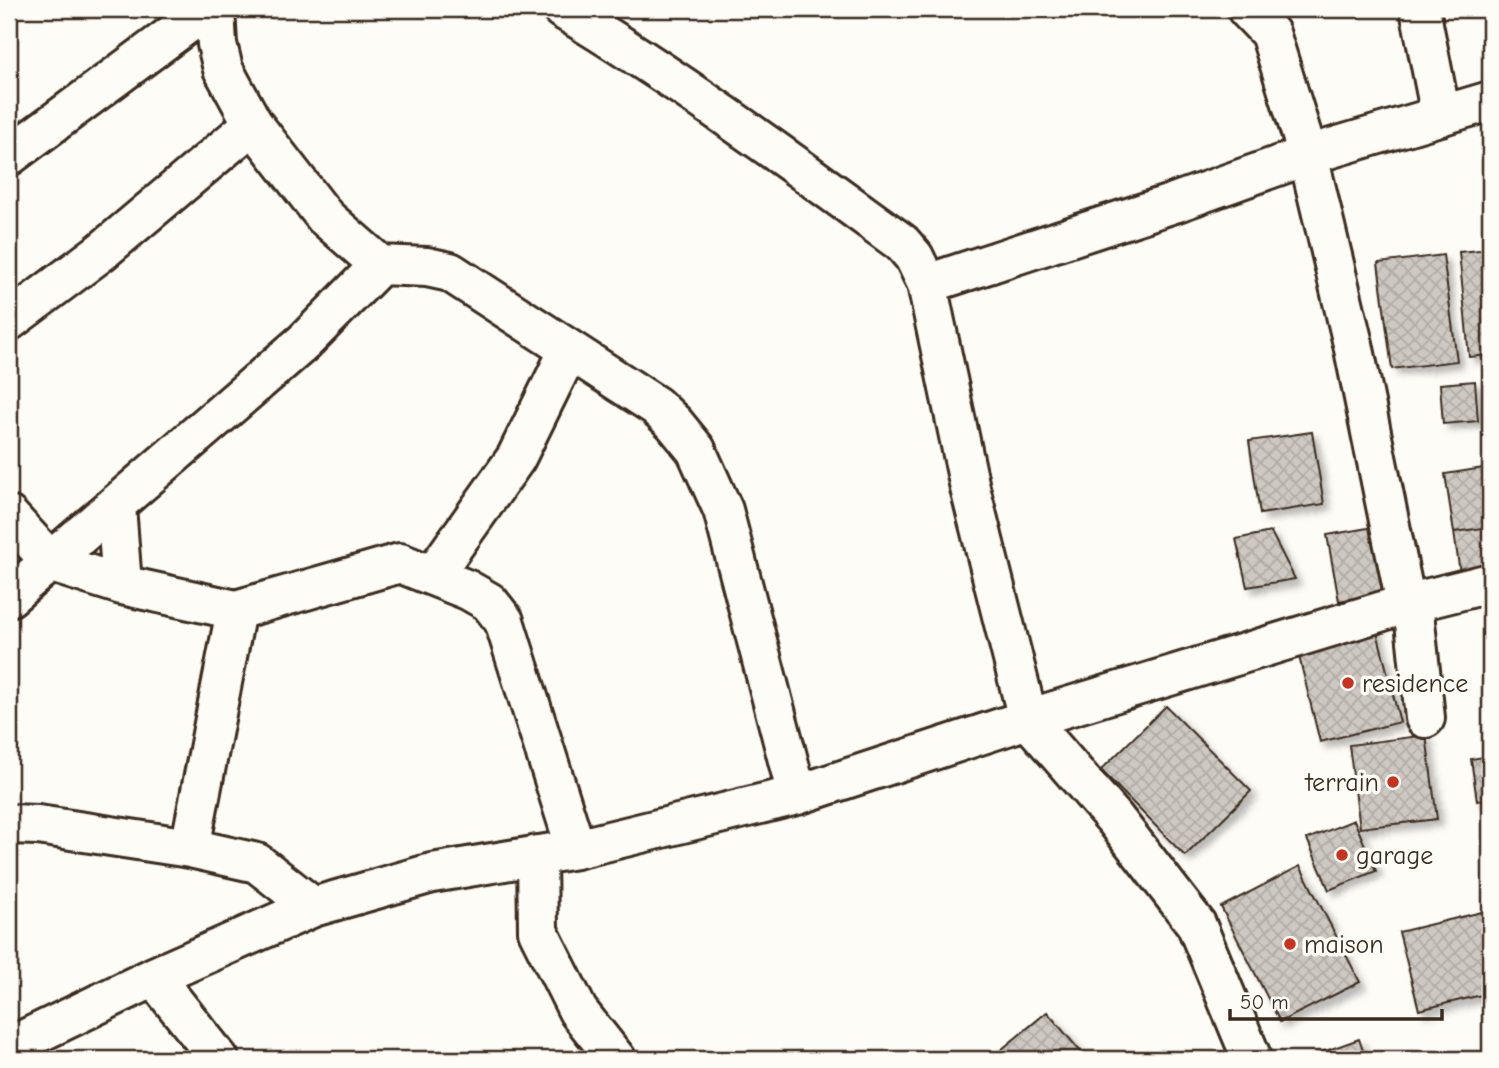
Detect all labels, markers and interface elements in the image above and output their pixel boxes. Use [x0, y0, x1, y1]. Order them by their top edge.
place label: residence [1362, 669, 1468, 699]
marker: residence [1340, 675, 1356, 691]
place label: terrain [1303, 768, 1379, 798]
marker: terrain [1385, 774, 1401, 790]
place label: garage [1356, 841, 1433, 871]
marker: garage [1334, 847, 1350, 863]
place label: maison [1304, 930, 1384, 960]
marker: maison [1282, 936, 1298, 952]
scale bar [1230, 977, 1441, 1021]
text: 50 m [1240, 990, 1289, 1014]

